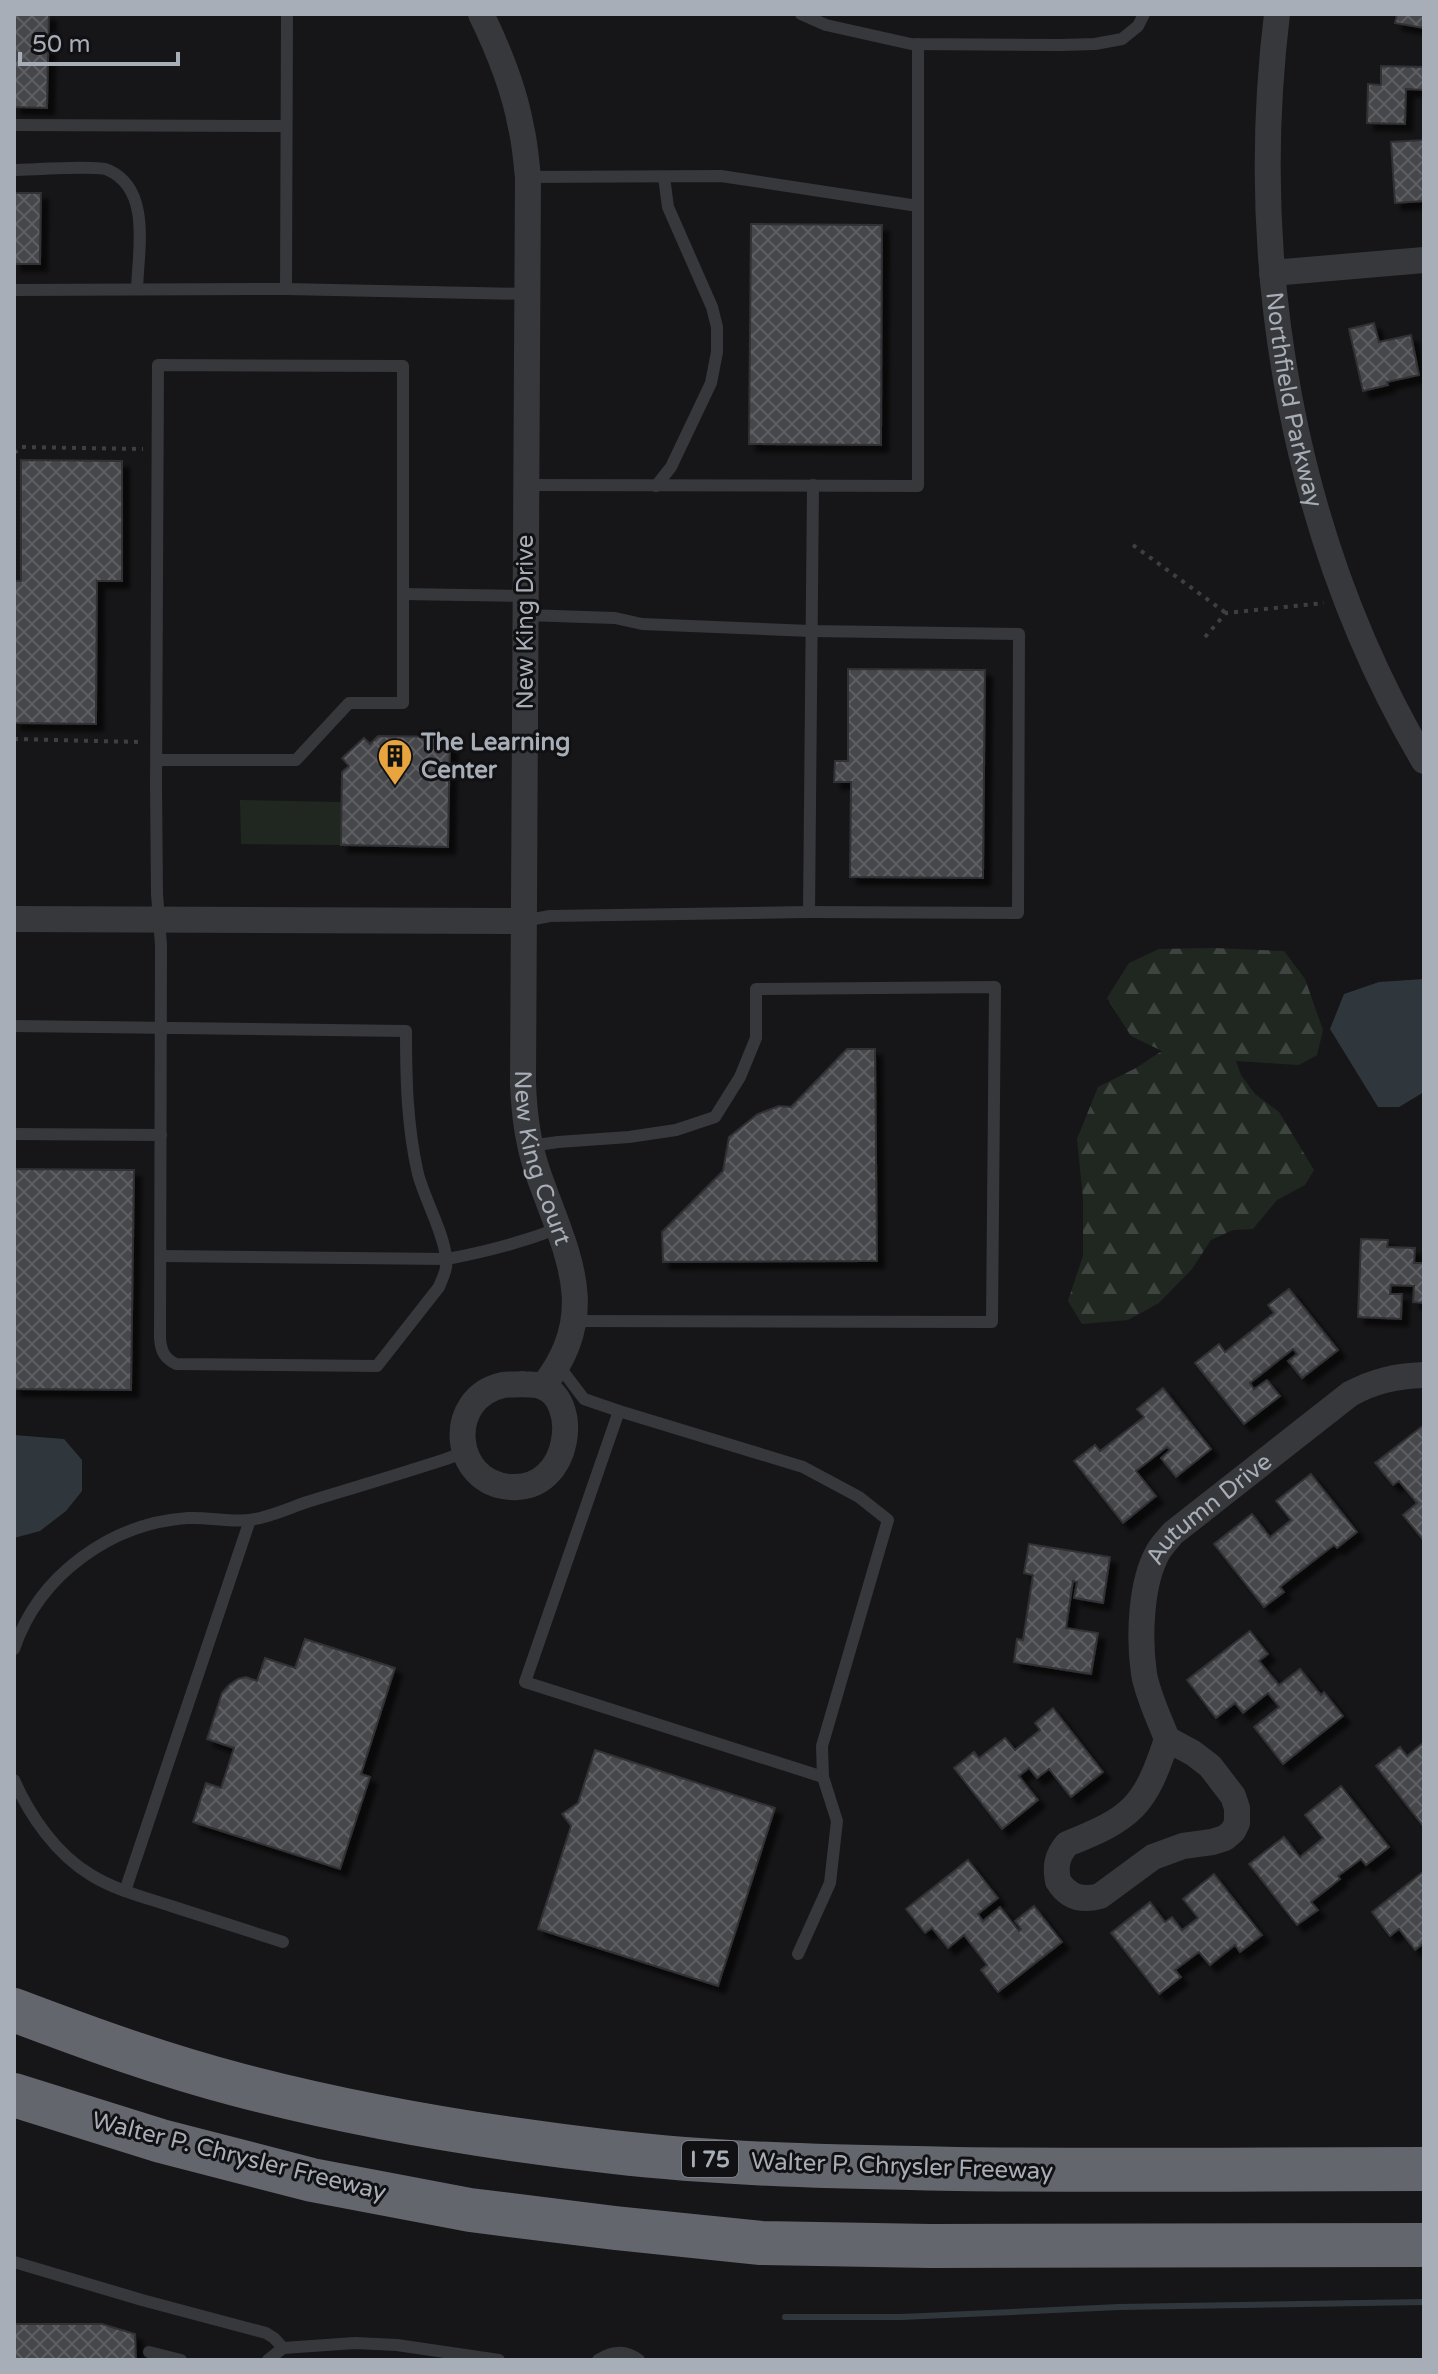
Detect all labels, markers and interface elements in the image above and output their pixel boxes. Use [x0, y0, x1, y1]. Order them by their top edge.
scale bar [20, 16, 178, 66]
text: 50 m [32, 30, 90, 59]
street label: Northfield Parkway [1259, 290, 1329, 511]
street label: New King Drive [511, 535, 540, 709]
place label: The Learning Center [420, 728, 570, 785]
building icon: The Learning Center [376, 737, 414, 787]
street label: New King Court [508, 1070, 577, 1249]
street label: Autumn Drive [1140, 1447, 1278, 1570]
street label: Walter P. Chrysler Freeway [89, 2106, 389, 2207]
road number: I 75 [682, 2141, 738, 2177]
street label: Walter P. Chrysler Freeway [750, 2147, 1054, 2186]

